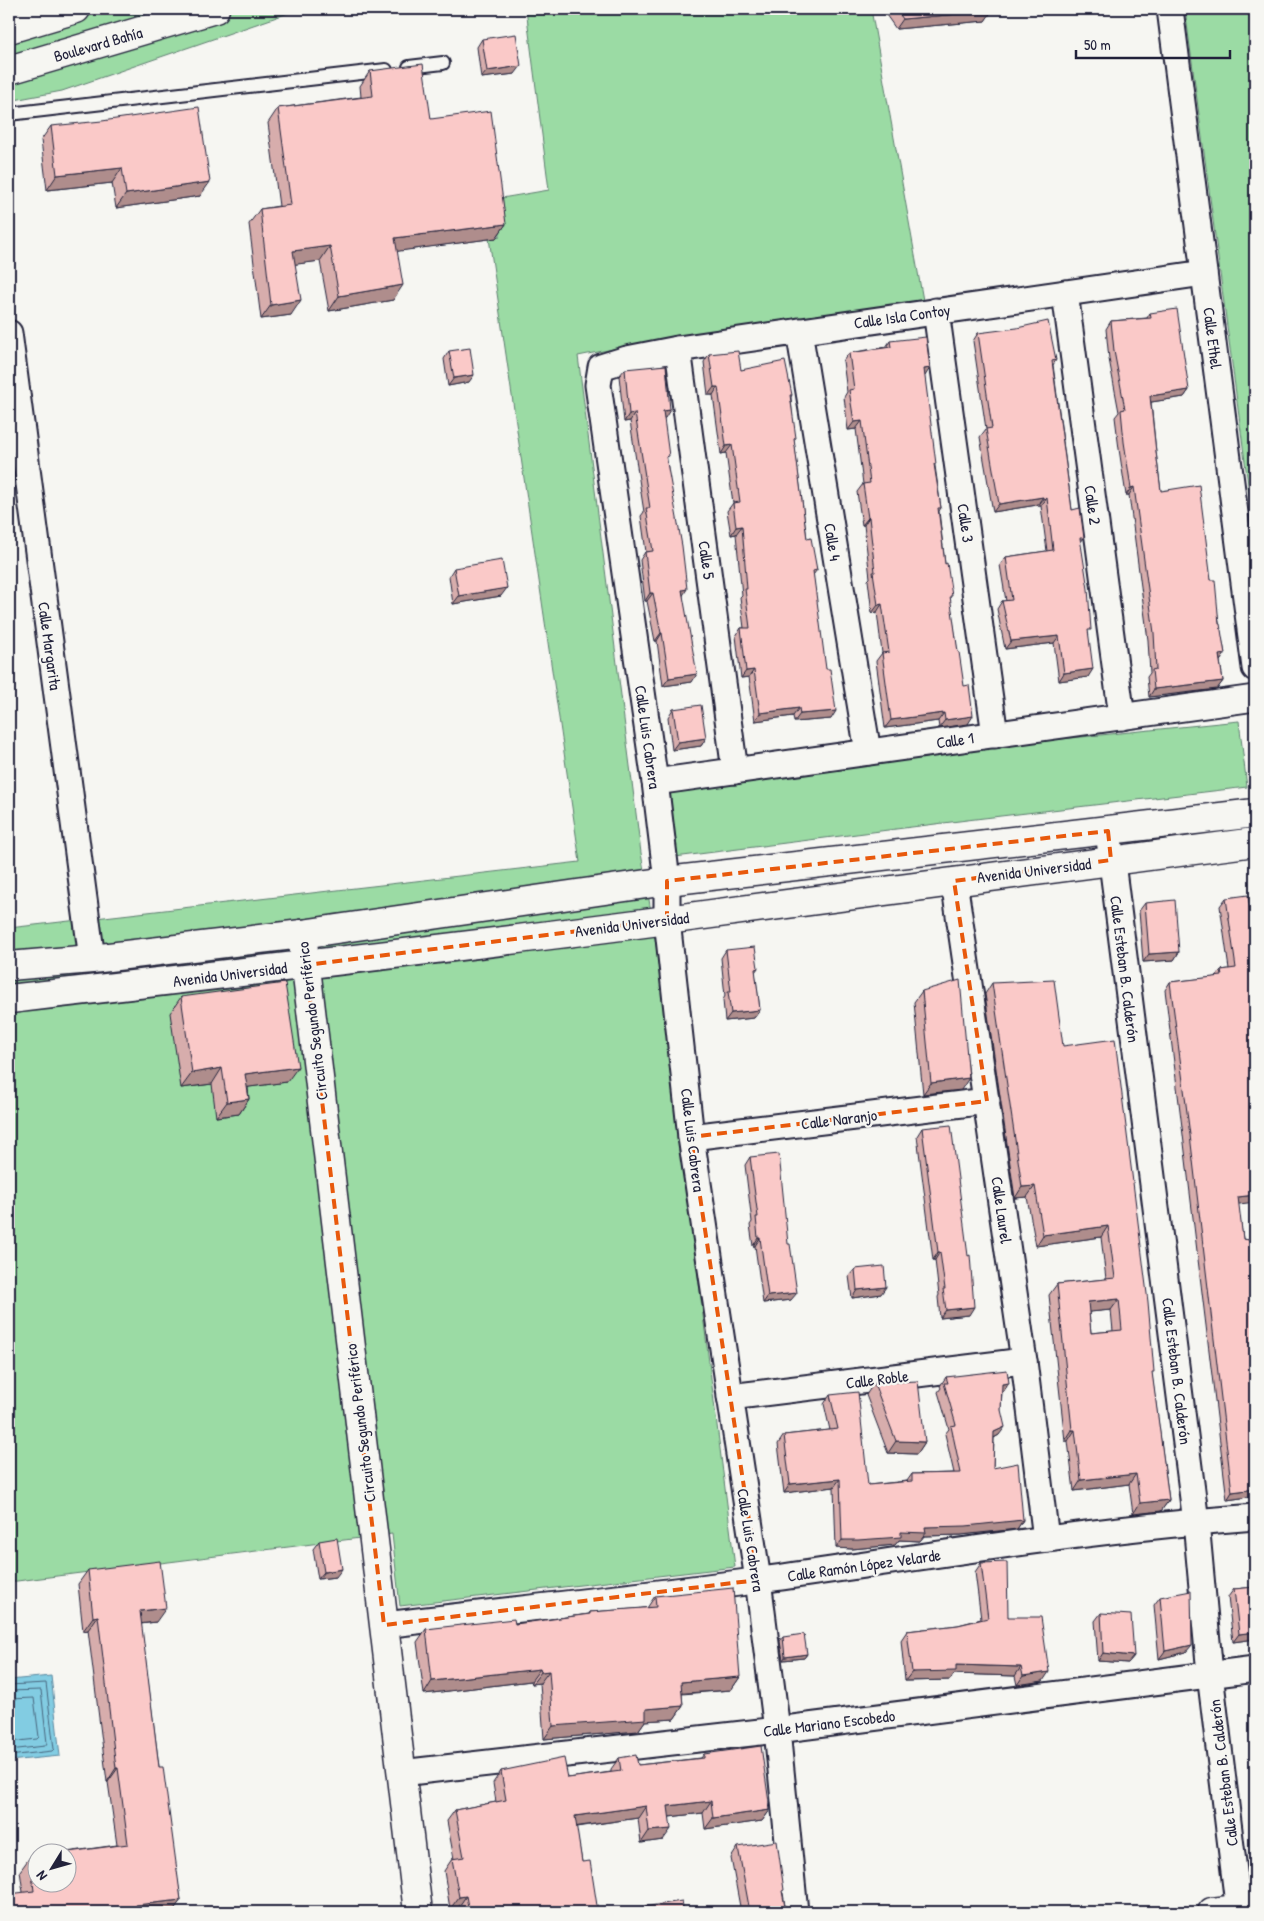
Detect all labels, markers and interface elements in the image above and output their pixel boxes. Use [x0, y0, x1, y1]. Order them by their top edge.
street label: Boulevard Bahía [51, 21, 145, 67]
scale bar [1076, 28, 1230, 60]
text: 50 m [1084, 34, 1111, 55]
street label: Calle Isla Contoy [852, 298, 952, 334]
street label: Calle Ethel [1198, 306, 1228, 371]
street label: Calle 2 [1079, 484, 1107, 527]
street label: Calle 3 [952, 502, 980, 544]
street label: Calle 4 [819, 522, 847, 562]
street label: Calle 5 [693, 539, 721, 581]
street label: Calle Margarita [33, 600, 67, 692]
street label: Calle Luis Cabrera [630, 684, 666, 790]
street label: Calle 1 [935, 726, 975, 754]
street label: Avenida Universidad [976, 852, 1092, 888]
street label: Calle Esteban B. Calderón [1105, 894, 1145, 1044]
street label: Avenida Universidad [574, 906, 690, 942]
street label: Circuito Segundo Periférico [291, 940, 333, 1101]
street label: Avenida Universidad [172, 956, 288, 992]
street label: Calle Luis Cabrera [676, 1087, 710, 1193]
street label: Calle Naranjo [800, 1103, 879, 1135]
street label: Calle Laurel [986, 1175, 1018, 1246]
street label: Calle Esteban B. Calderón [1157, 1296, 1197, 1446]
street label: Circuito Segundo Periférico [339, 1342, 381, 1503]
street label: Calle Roble [844, 1364, 910, 1394]
street label: Calle Luis Cabrera [732, 1487, 770, 1593]
street label: Calle Ramón López Velarde [786, 1543, 943, 1587]
street label: Calle Esteban B. Calderón [1203, 1698, 1243, 1848]
street label: Calle Mariano Escobedo [762, 1704, 897, 1742]
north arrow [28, 1844, 78, 1894]
text: N [31, 1867, 51, 1885]

